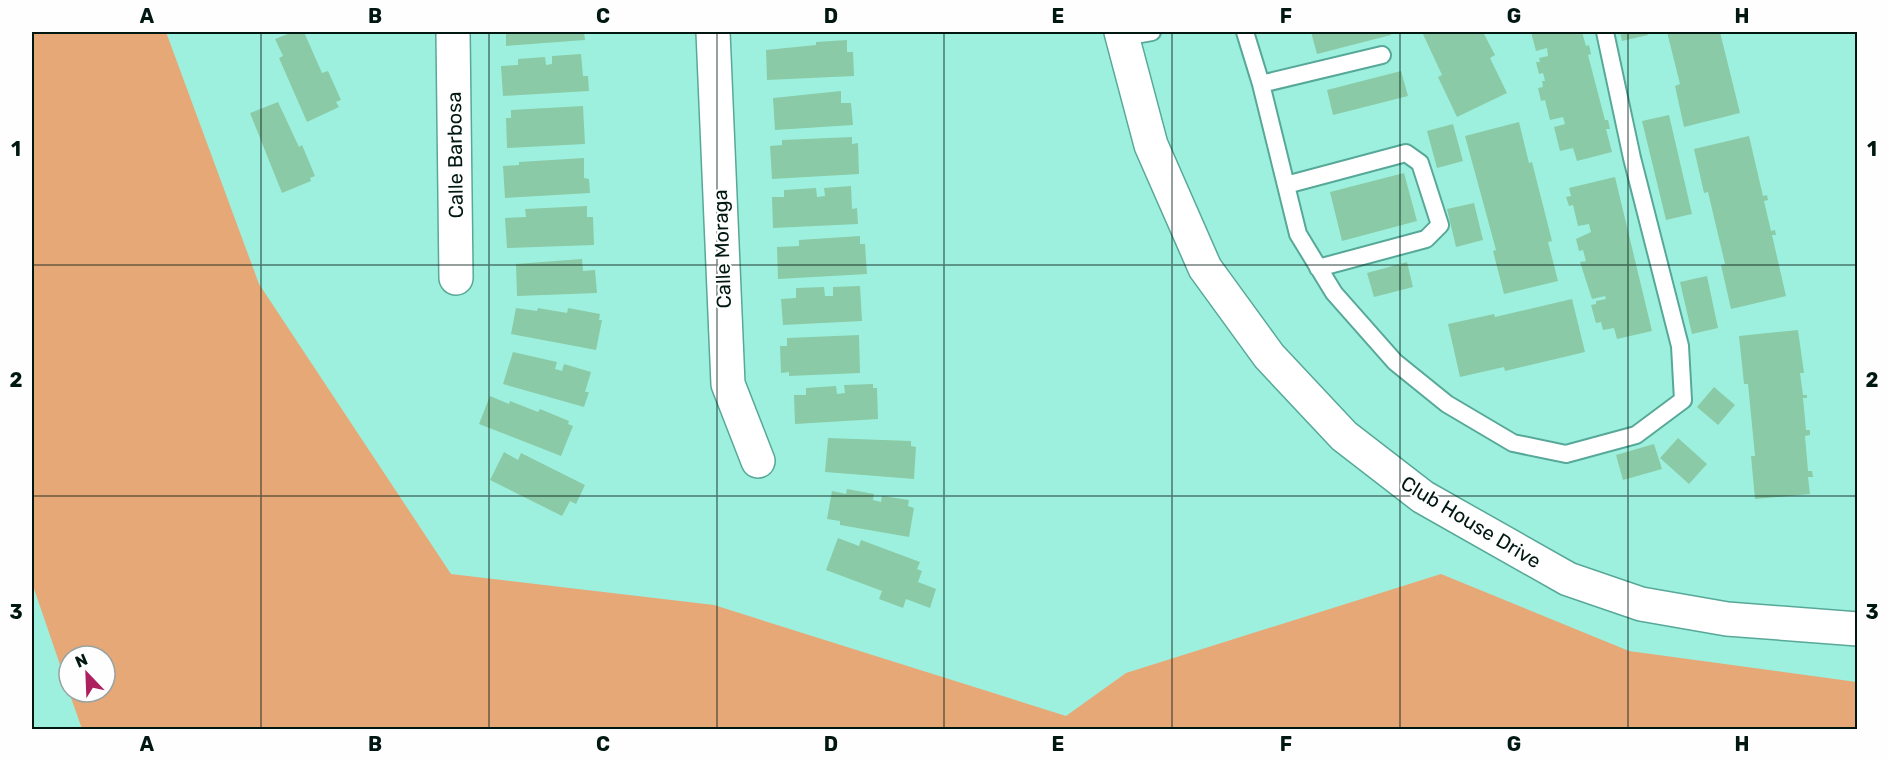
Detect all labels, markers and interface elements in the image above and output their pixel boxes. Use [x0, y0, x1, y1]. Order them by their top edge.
text: A [140, 4, 155, 28]
text: B [368, 4, 382, 28]
text: C [596, 4, 610, 28]
text: D [824, 4, 838, 28]
text: E [1052, 4, 1064, 28]
text: F [1280, 4, 1292, 28]
text: G [1507, 4, 1521, 28]
text: H [1735, 4, 1749, 28]
street label: Calle Barbosa [442, 91, 468, 219]
text: 1 [11, 137, 21, 161]
text: 1 [1867, 137, 1877, 161]
street label: Calle Moraga [708, 189, 736, 309]
text: 2 [10, 368, 23, 392]
text: 2 [1866, 368, 1879, 392]
street label: Club House Drive [1397, 471, 1545, 573]
text: 3 [9, 600, 23, 624]
text: 3 [1865, 600, 1879, 624]
north arrow [57, 644, 117, 704]
text: N [72, 650, 90, 672]
text: A [140, 732, 155, 756]
text: B [368, 732, 382, 756]
text: C [596, 732, 610, 756]
text: D [824, 732, 838, 756]
text: E [1052, 732, 1064, 756]
text: F [1280, 732, 1292, 756]
text: G [1507, 732, 1521, 756]
text: H [1735, 732, 1749, 756]

